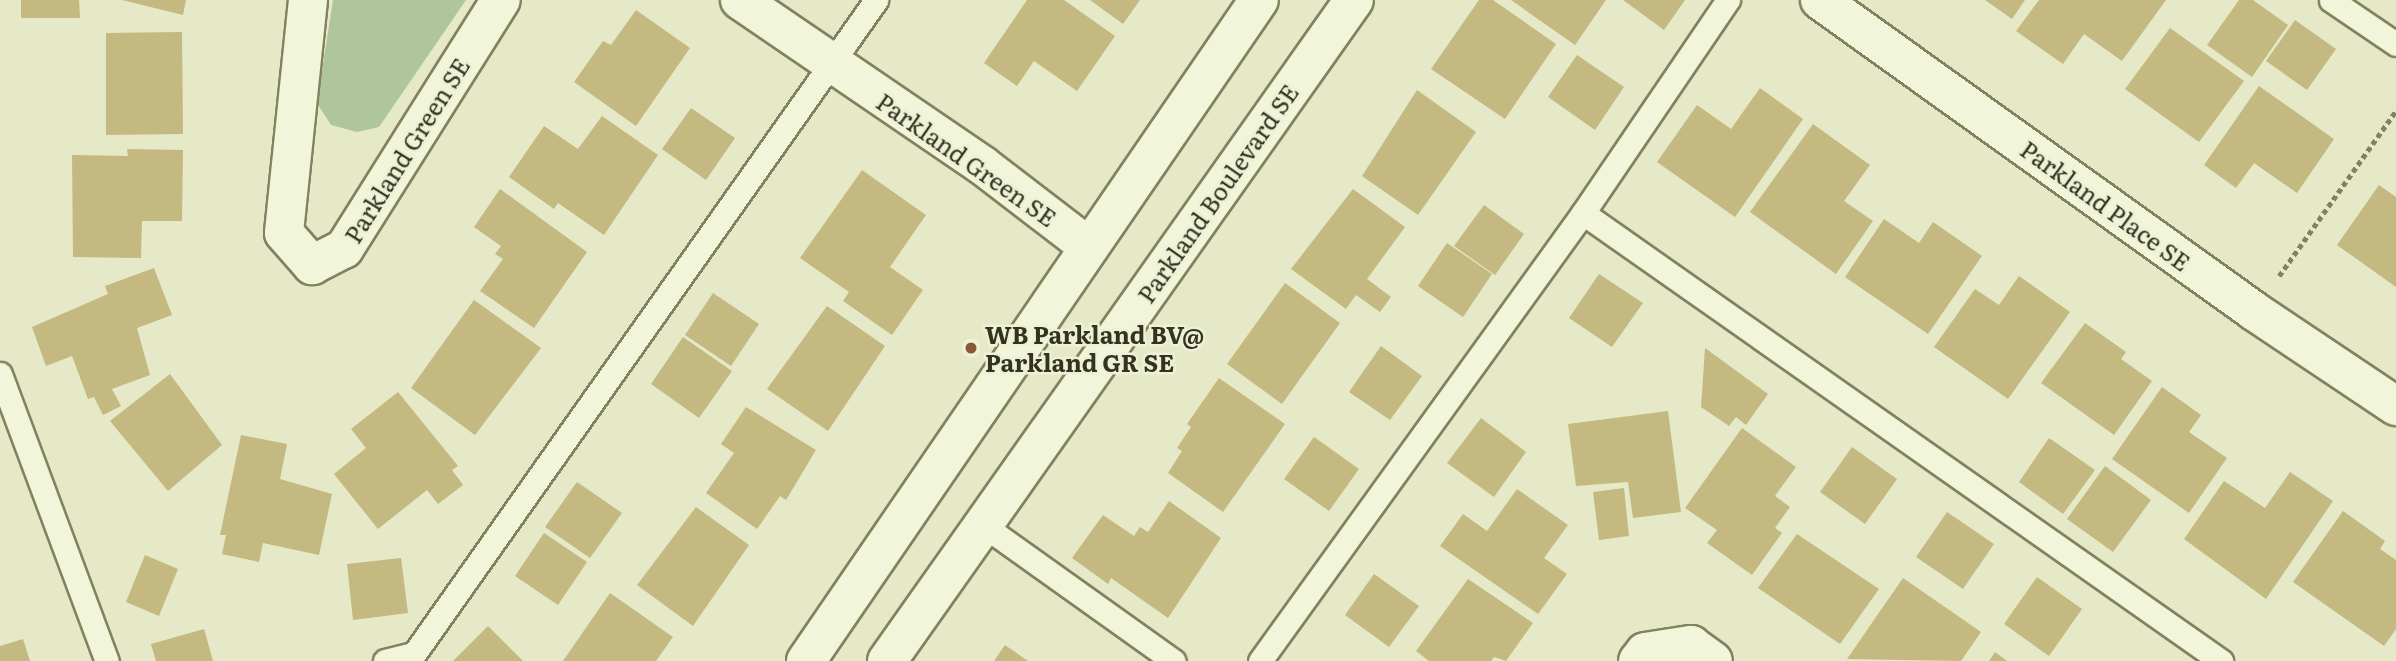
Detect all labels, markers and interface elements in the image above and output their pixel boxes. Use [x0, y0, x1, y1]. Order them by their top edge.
street label: Parkland Green SE [337, 52, 475, 248]
street label: Parkland Boulevard SE [1131, 78, 1303, 308]
street label: Parkland Green SE [872, 86, 1062, 232]
street label: Parkland Place SE [2016, 134, 2196, 276]
place label: WB Parkland BV@ Parkland GR SE [985, 320, 1204, 376]
marker: WB Parkland BV@ Parkland GR SE [963, 340, 979, 356]

